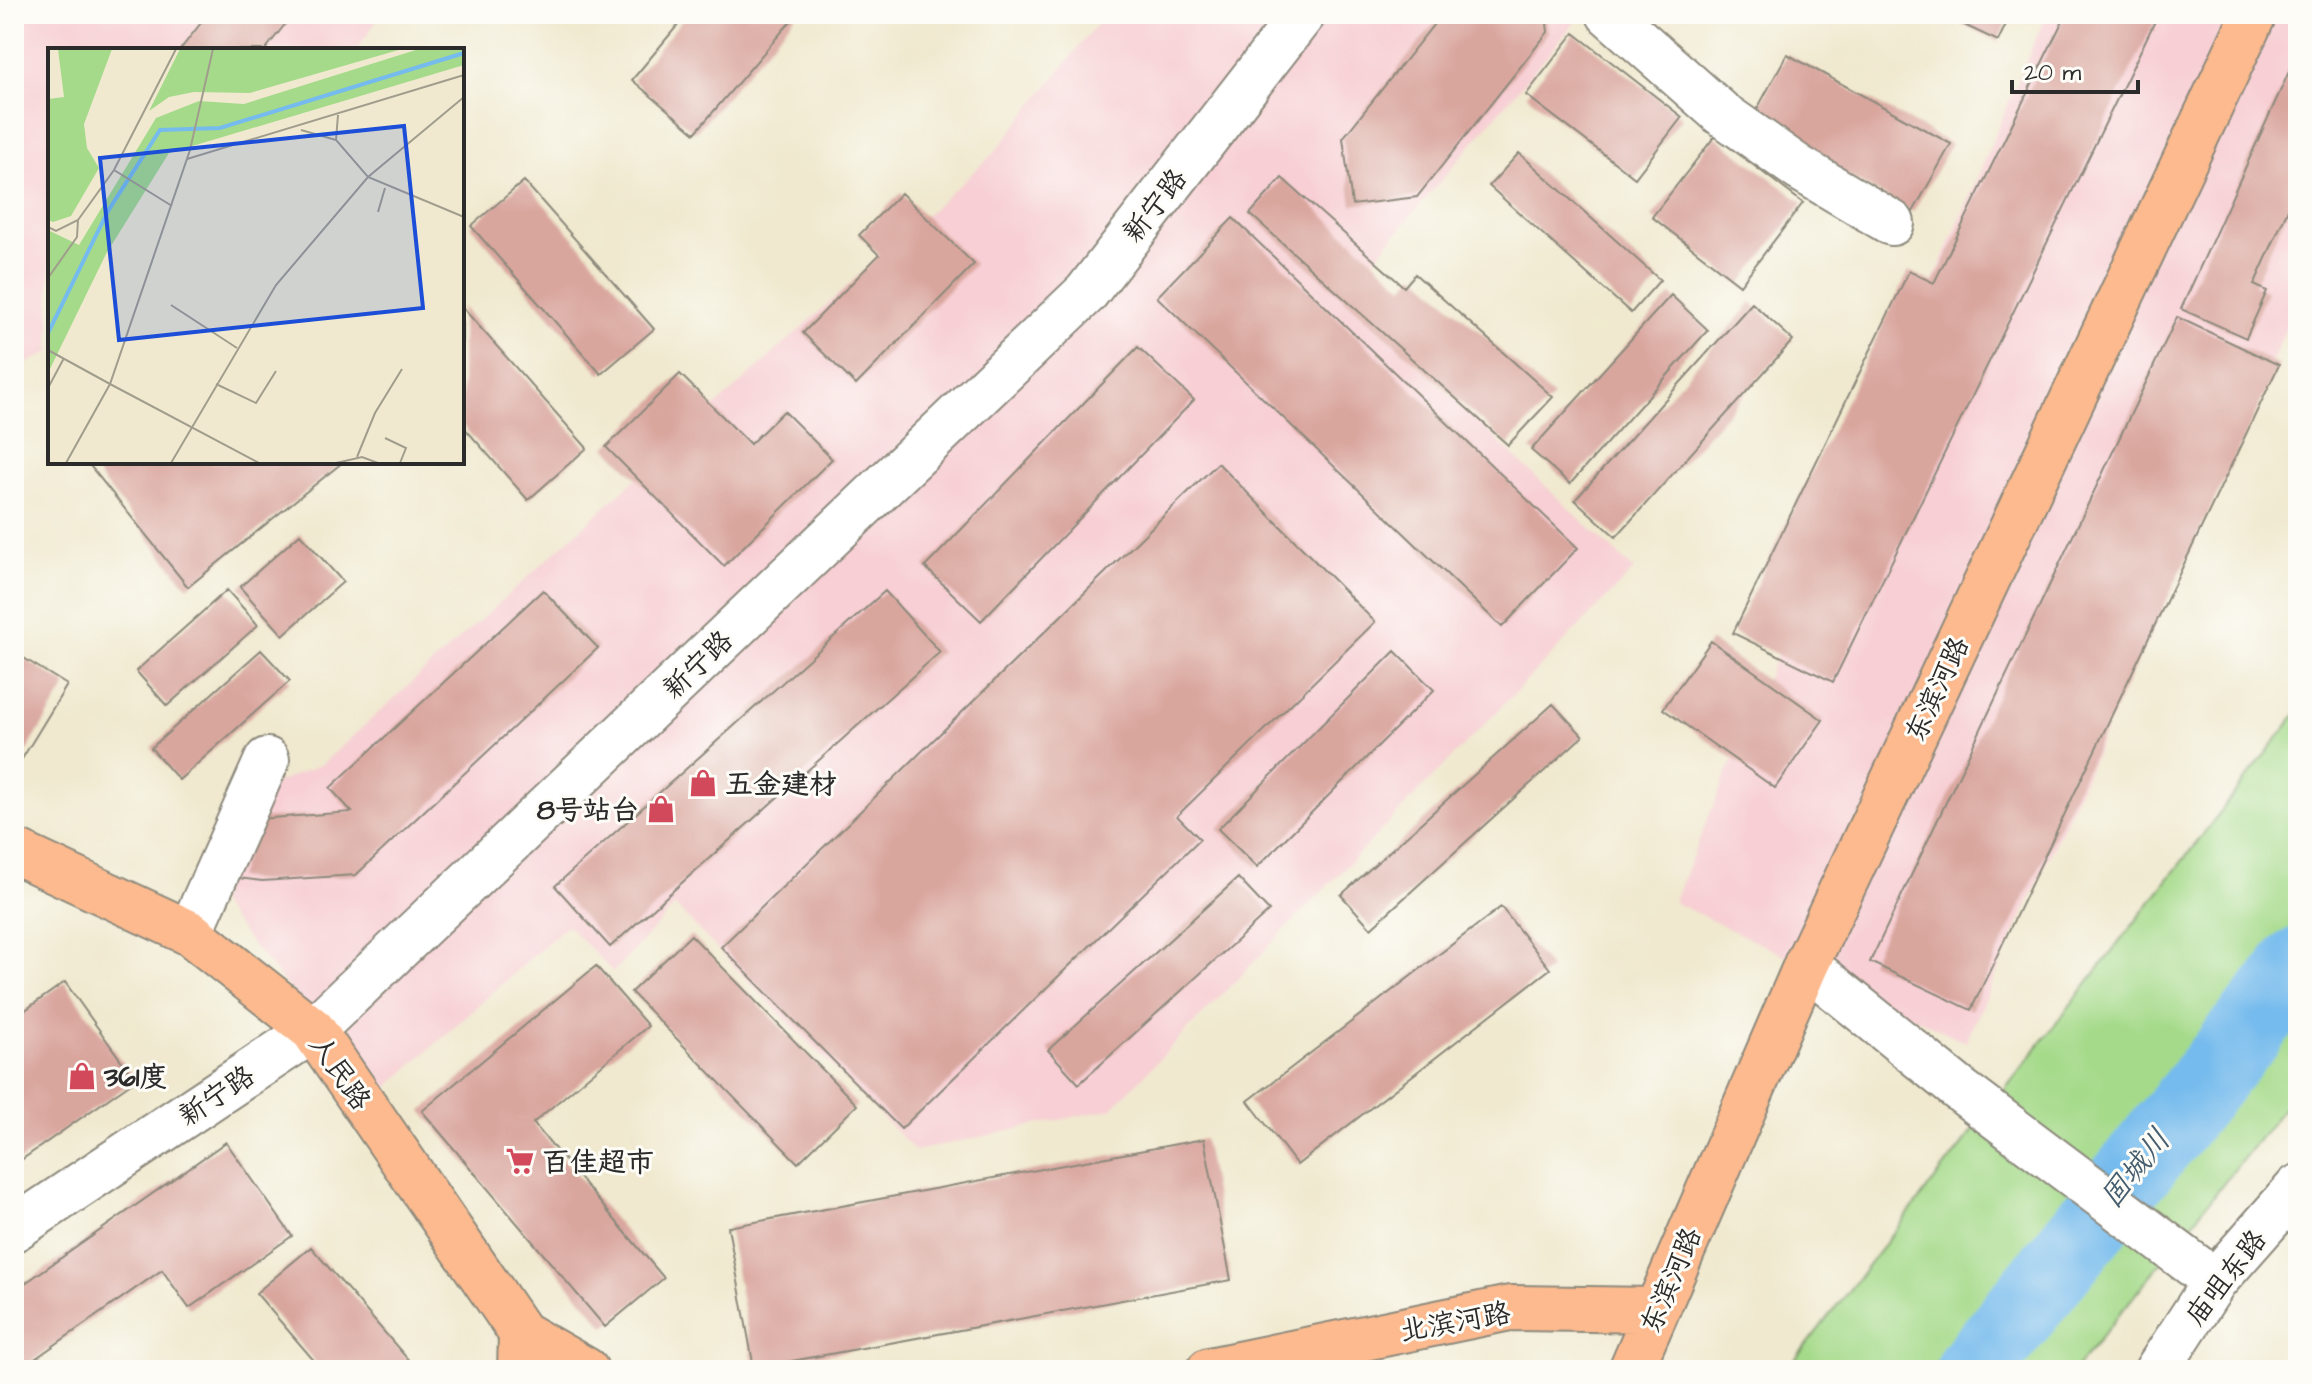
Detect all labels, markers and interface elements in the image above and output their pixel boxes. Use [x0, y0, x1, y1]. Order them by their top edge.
scale bar [2012, 44, 2138, 94]
inset map [48, 48, 464, 464]
text: 20 m [2024, 56, 2081, 90]
street label: 新宁路 [1114, 161, 1196, 251]
street label: 新宁路 [654, 622, 742, 708]
street label: 东滨河路 [1896, 631, 1979, 749]
place label: 五金建材 [725, 765, 837, 804]
shop icon: 五金建材 [688, 768, 718, 798]
place label: 8号站台 [537, 791, 639, 830]
shop icon: 8号站台 [646, 794, 676, 824]
street label: 人民路 [300, 1027, 380, 1118]
street label: 新宁路 [171, 1057, 263, 1136]
place label: 361度 [103, 1058, 167, 1097]
shop icon: 361度 [67, 1061, 97, 1091]
water label: 固城川 [2091, 1120, 2181, 1217]
place label: 百佳超市 [542, 1143, 654, 1182]
supermarket icon: 百佳超市 [505, 1146, 535, 1176]
street label: 东滨河路 [1632, 1221, 1711, 1340]
street label: 庙咀东路 [2176, 1222, 2276, 1334]
street label: 北滨河路 [1397, 1294, 1514, 1351]

